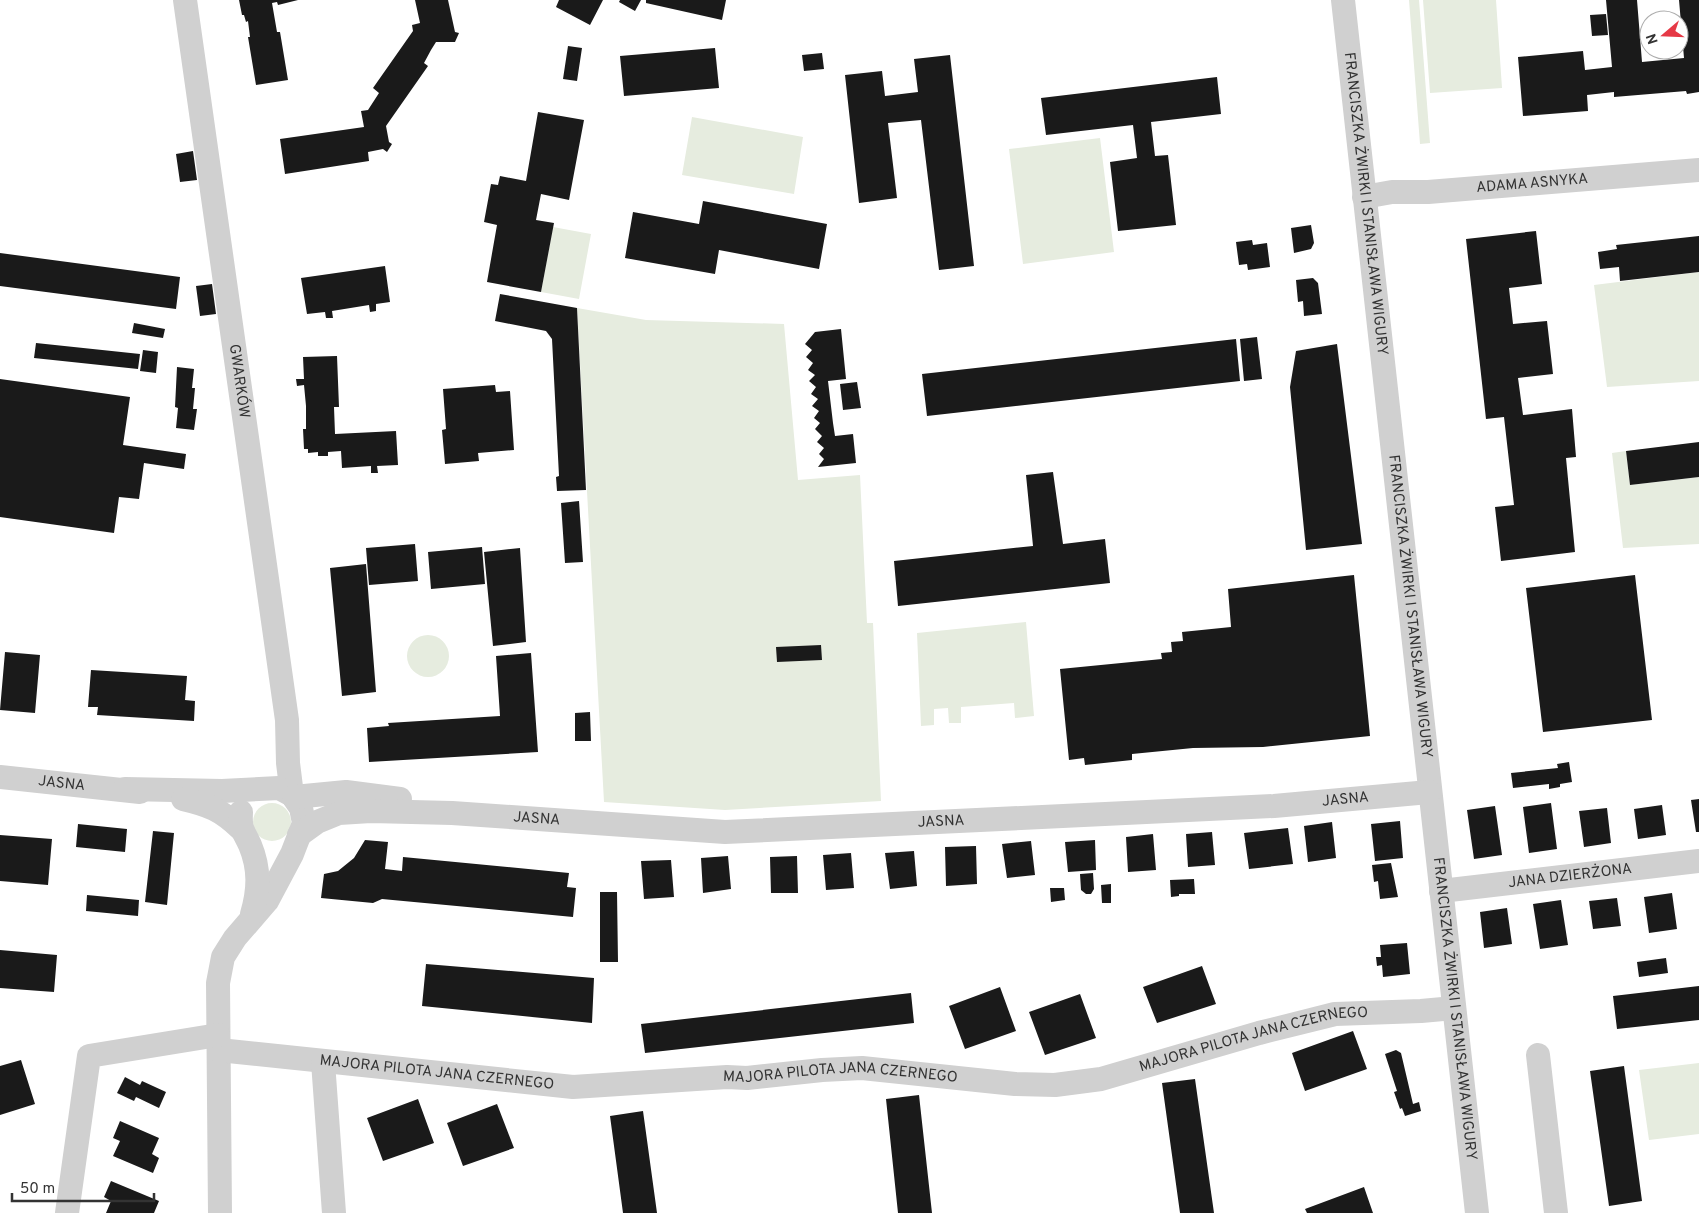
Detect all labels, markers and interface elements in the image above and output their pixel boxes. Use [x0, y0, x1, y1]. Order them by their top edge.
north arrow [1639, 10, 1689, 60]
text: N [1643, 31, 1663, 46]
street label: FRANCISZKA ŻWIRKI I STANISŁAWA WIGURY [1339, 51, 1392, 357]
street label: ADAMA ASNYKA [1476, 170, 1589, 198]
street label: GWARKÓW [224, 343, 254, 419]
street label: FRANCISZKA ŻWIRKI I STANISŁAWA WIGURY [1384, 454, 1436, 759]
street label: JASNA [37, 772, 86, 796]
street label: JASNA [1321, 788, 1370, 811]
street label: JASNA [513, 808, 561, 830]
street label: JASNA [917, 811, 965, 832]
street label: FRANCISZKA ŻWIRKI I STANISŁAWA WIGURY [1428, 856, 1481, 1162]
street label: JANA DZIERŻONA [1507, 859, 1633, 893]
street label: MAJORA PILOTA JANA CZERNEGO [1137, 1003, 1368, 1077]
street label: MAJORA PILOTA JANA CZERNEGO [319, 1051, 555, 1094]
street label: MAJORA PILOTA JANA CZERNEGO [722, 1058, 959, 1088]
scale bar [12, 1170, 155, 1202]
text: 50 m [20, 1180, 55, 1199]

